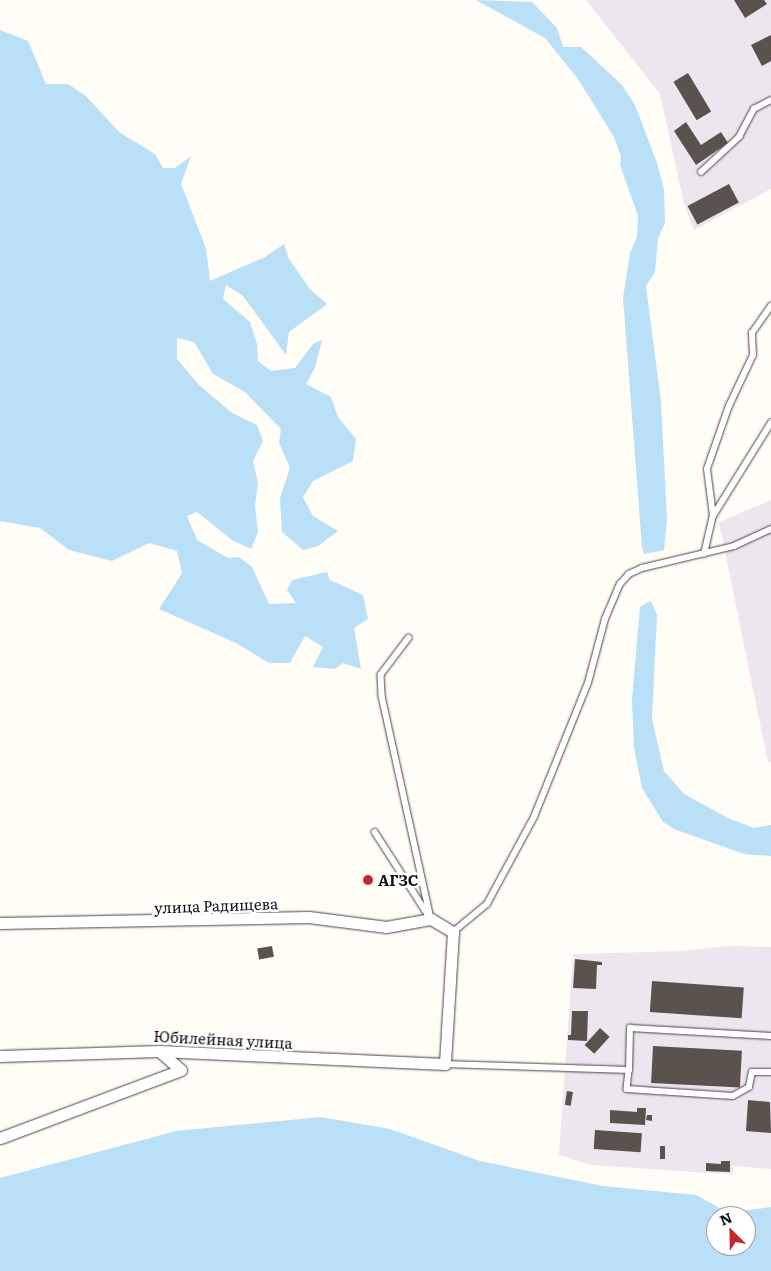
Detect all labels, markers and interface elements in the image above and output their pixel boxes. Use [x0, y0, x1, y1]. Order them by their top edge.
place label: АГЗС [378, 871, 418, 889]
marker: АГЗС [362, 874, 374, 886]
street label: улица Радищева [154, 894, 278, 916]
street label: Юбилейная улица [153, 1026, 293, 1052]
north arrow [706, 1206, 756, 1256]
text: N [716, 1207, 735, 1230]

